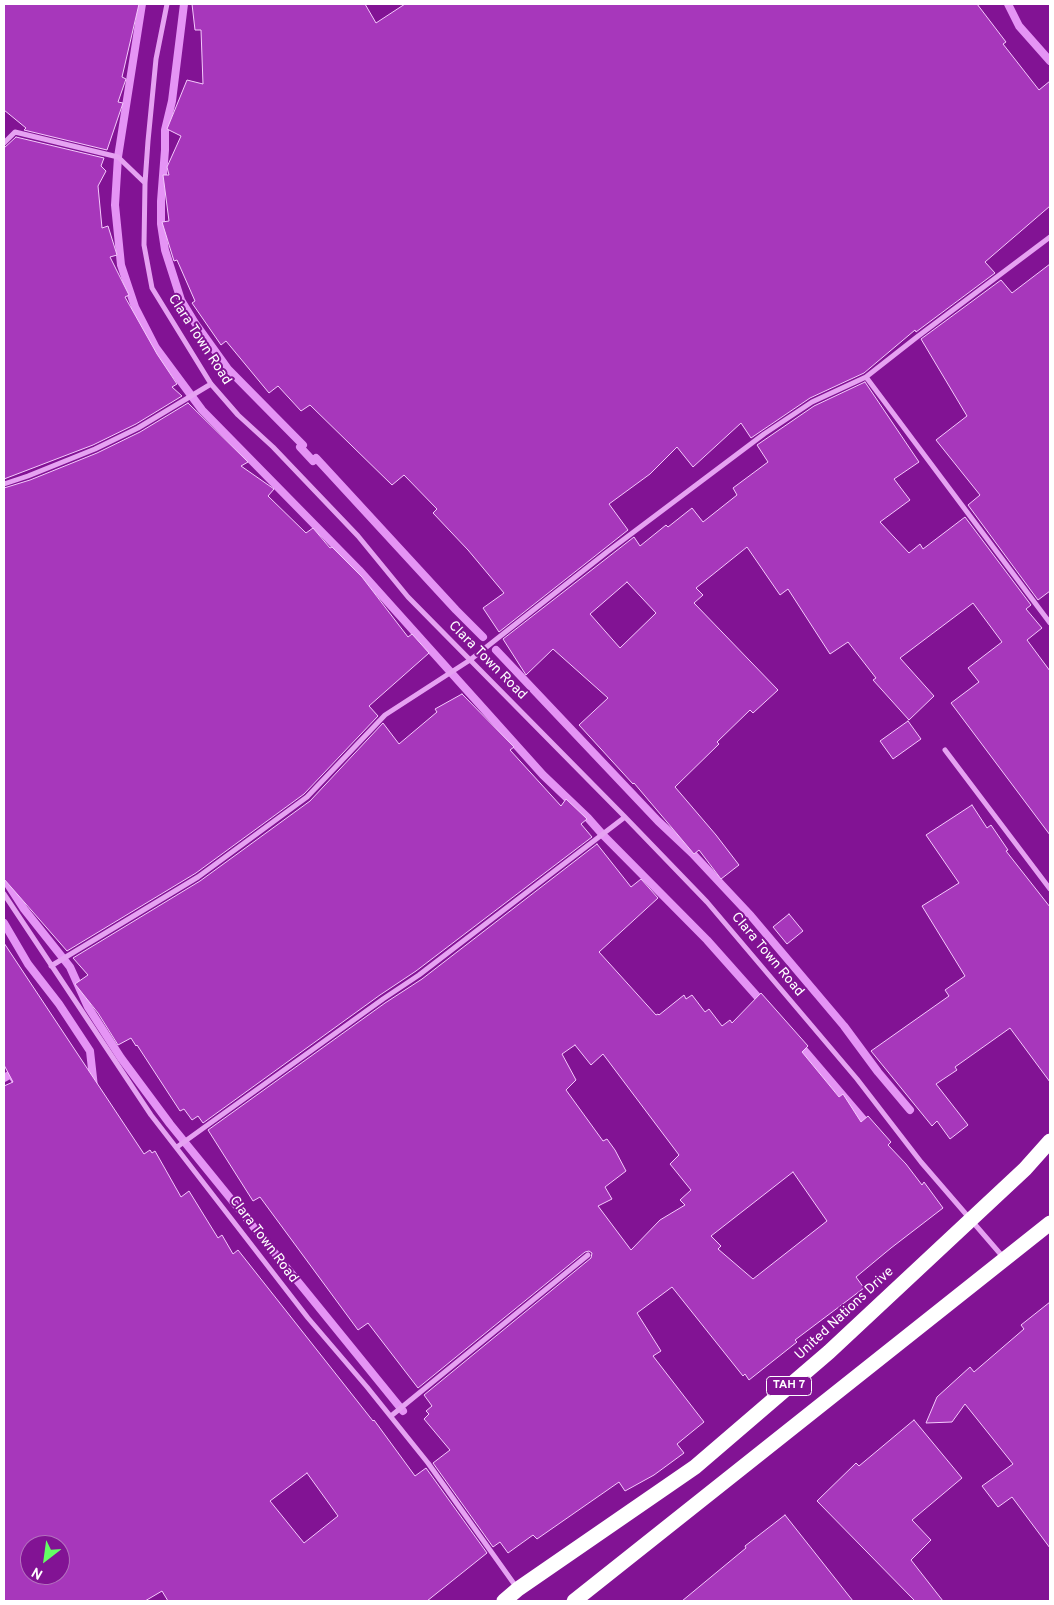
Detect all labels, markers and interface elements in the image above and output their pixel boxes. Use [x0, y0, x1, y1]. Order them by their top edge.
street label: Clara Town Road [164, 292, 234, 388]
street label: Clara Town Road [444, 618, 530, 704]
street label: Clara Town Road [727, 910, 807, 1000]
street label: Clara Town Road [225, 1193, 301, 1287]
street label: United Nations Drive [792, 1264, 898, 1364]
road number: TAH 7 [766, 1376, 812, 1395]
north arrow [20, 1535, 70, 1585]
text: N [29, 1563, 46, 1582]

